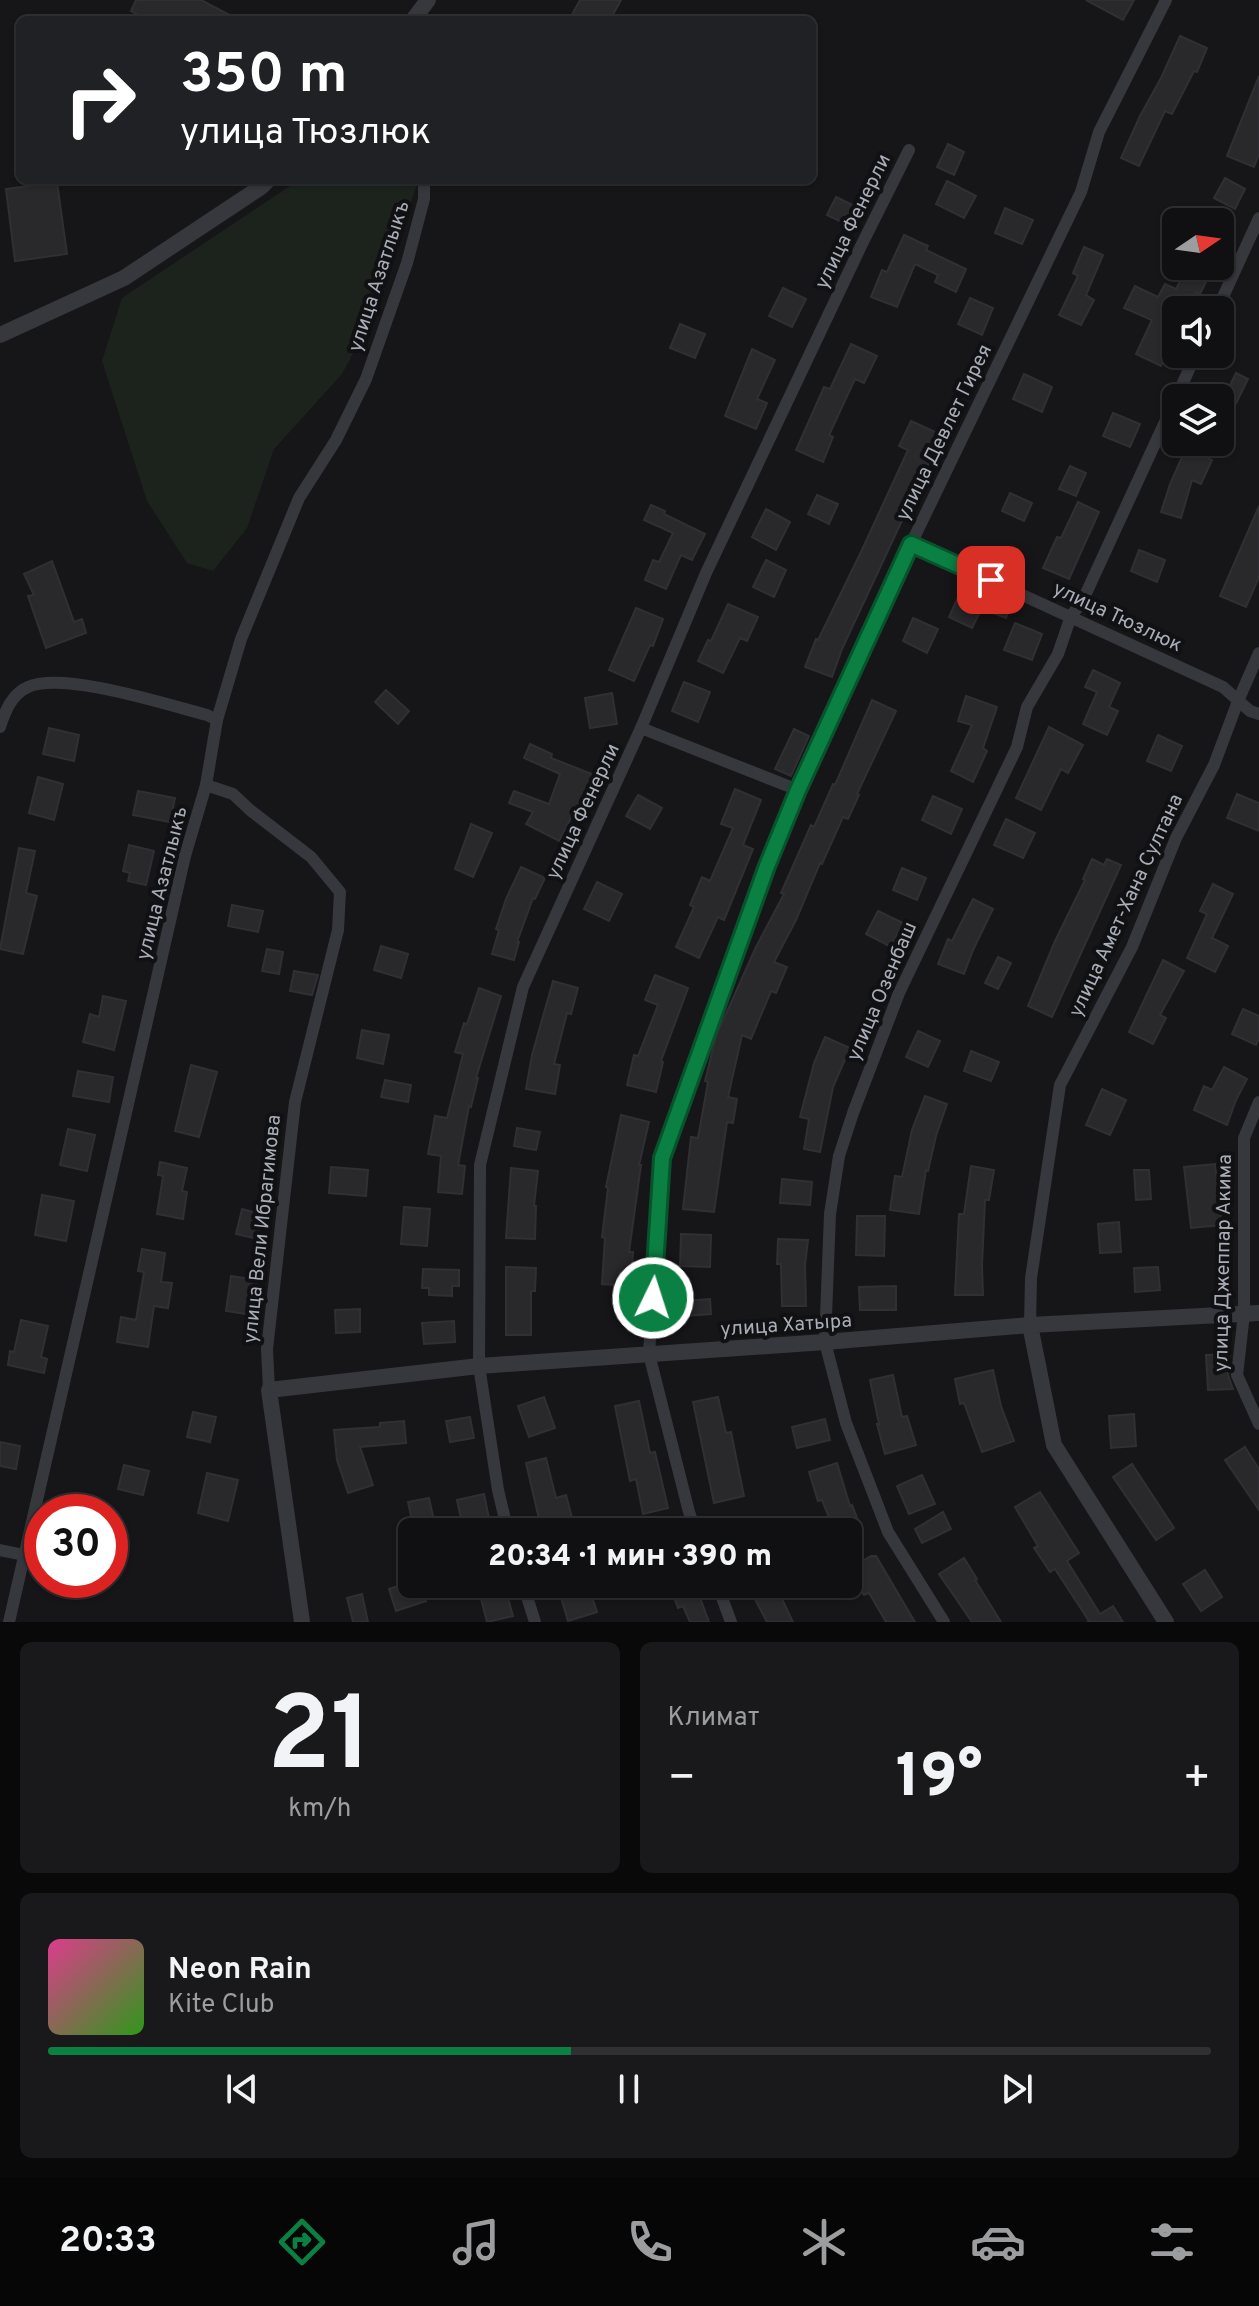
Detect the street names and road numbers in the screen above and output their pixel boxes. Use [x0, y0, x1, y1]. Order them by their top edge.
street label: улица Фенерли [810, 150, 898, 294]
street label: улица Азатлыкъ [343, 198, 417, 356]
street label: улица Девлет Гирея [891, 340, 999, 526]
street label: улица Тюзлюк [1048, 577, 1186, 659]
street label: улица Фенерли [541, 740, 627, 884]
street label: улица Амет-Хана Султана [1064, 790, 1190, 1022]
street label: улица Азатлыкъ [131, 804, 195, 963]
street label: улица Озенбаш [842, 918, 924, 1065]
street label: улица Вели Ибрагимова [238, 1114, 288, 1345]
street label: улица Джеппар Акима [1209, 1154, 1239, 1372]
street label: улица Хатыра [720, 1308, 853, 1344]

